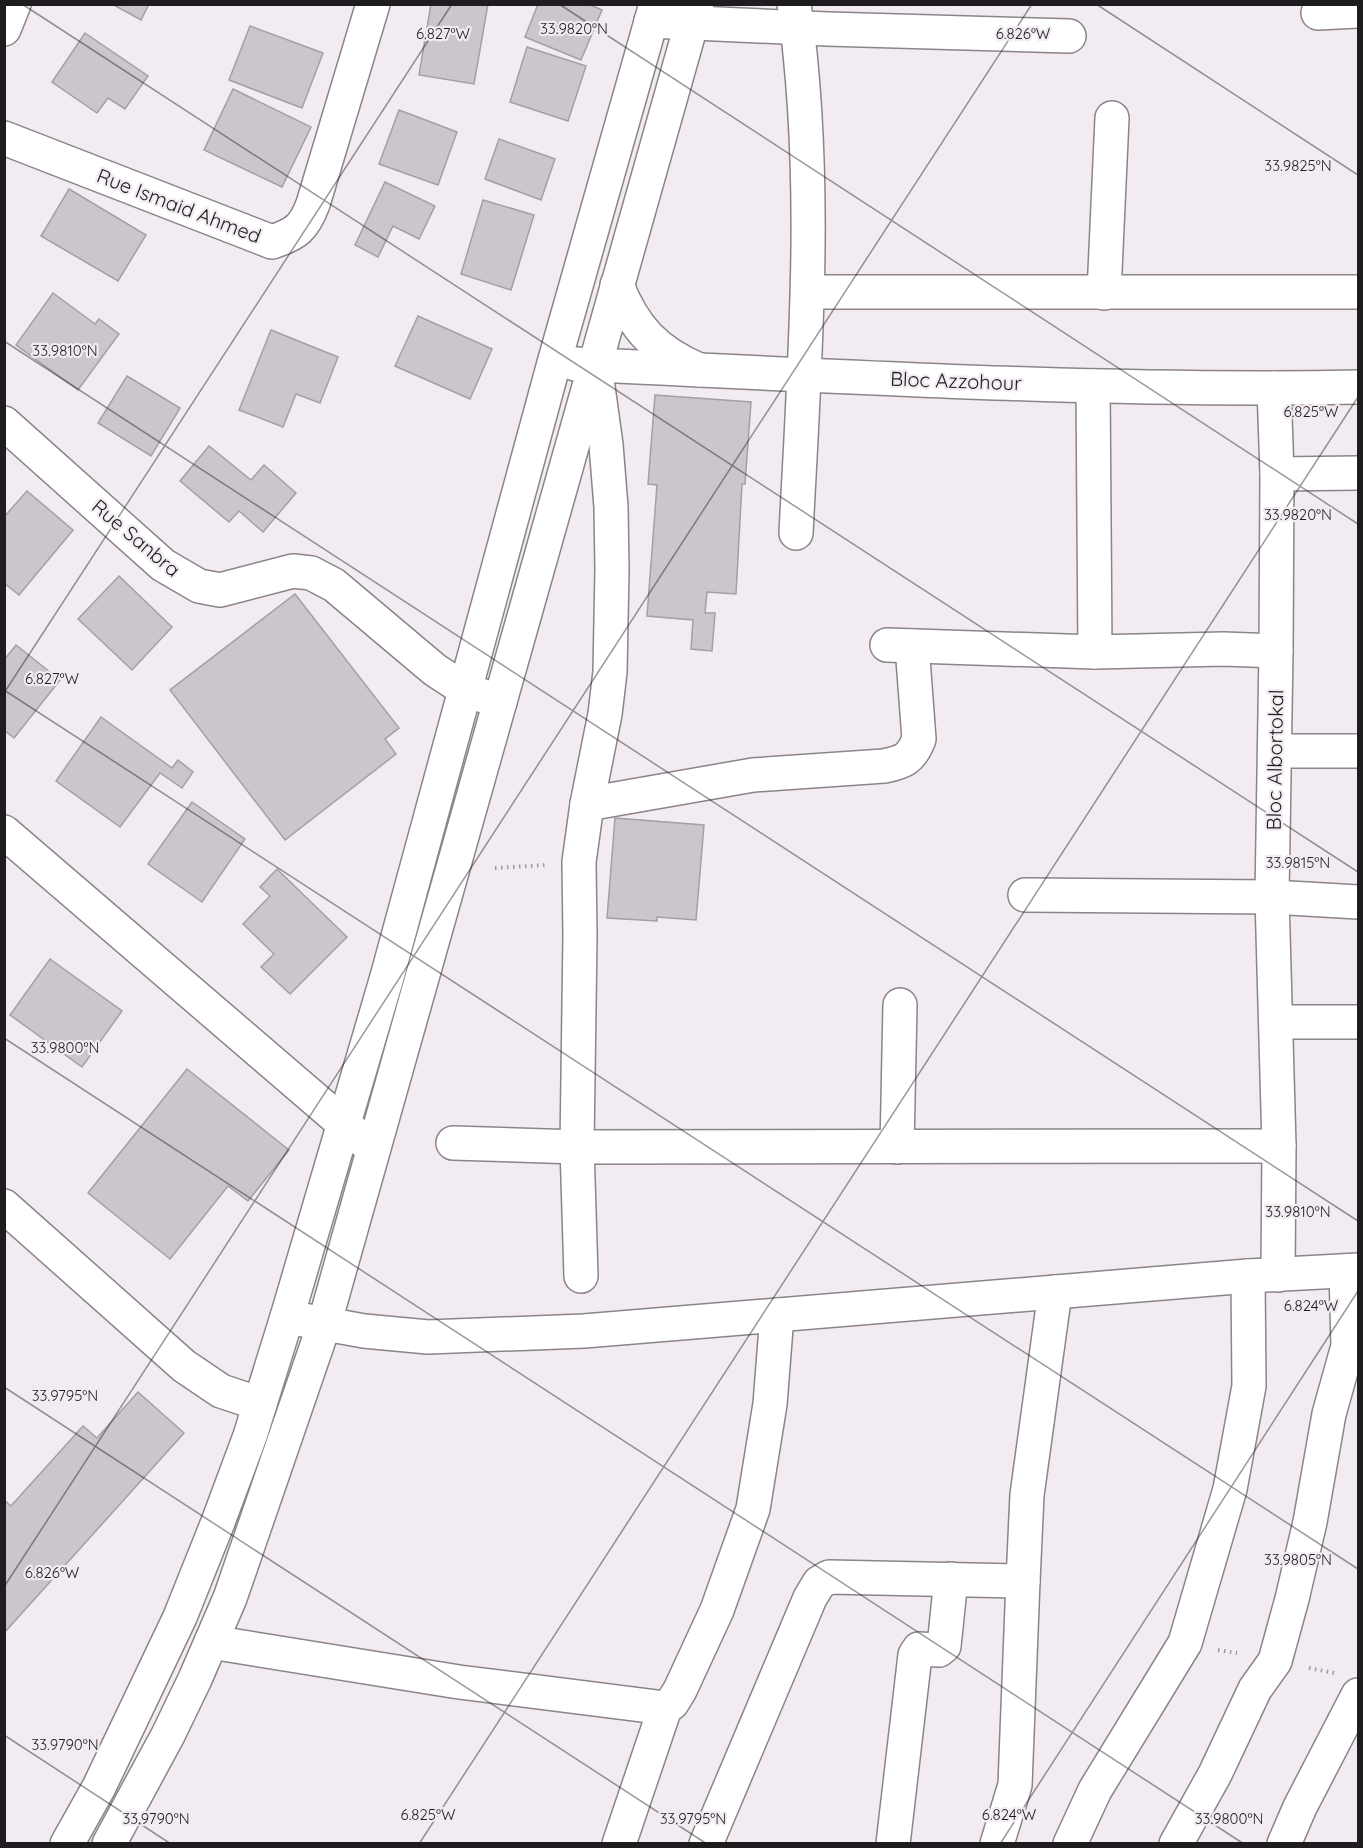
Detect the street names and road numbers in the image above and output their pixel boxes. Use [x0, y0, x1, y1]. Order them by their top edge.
street label: Rue Ismaid Ahmed [94, 163, 265, 248]
street label: Bloc Azzohour [890, 366, 1023, 395]
street label: Rue Sanbra [87, 493, 186, 582]
street label: Bloc Albortokal [1261, 689, 1288, 831]

